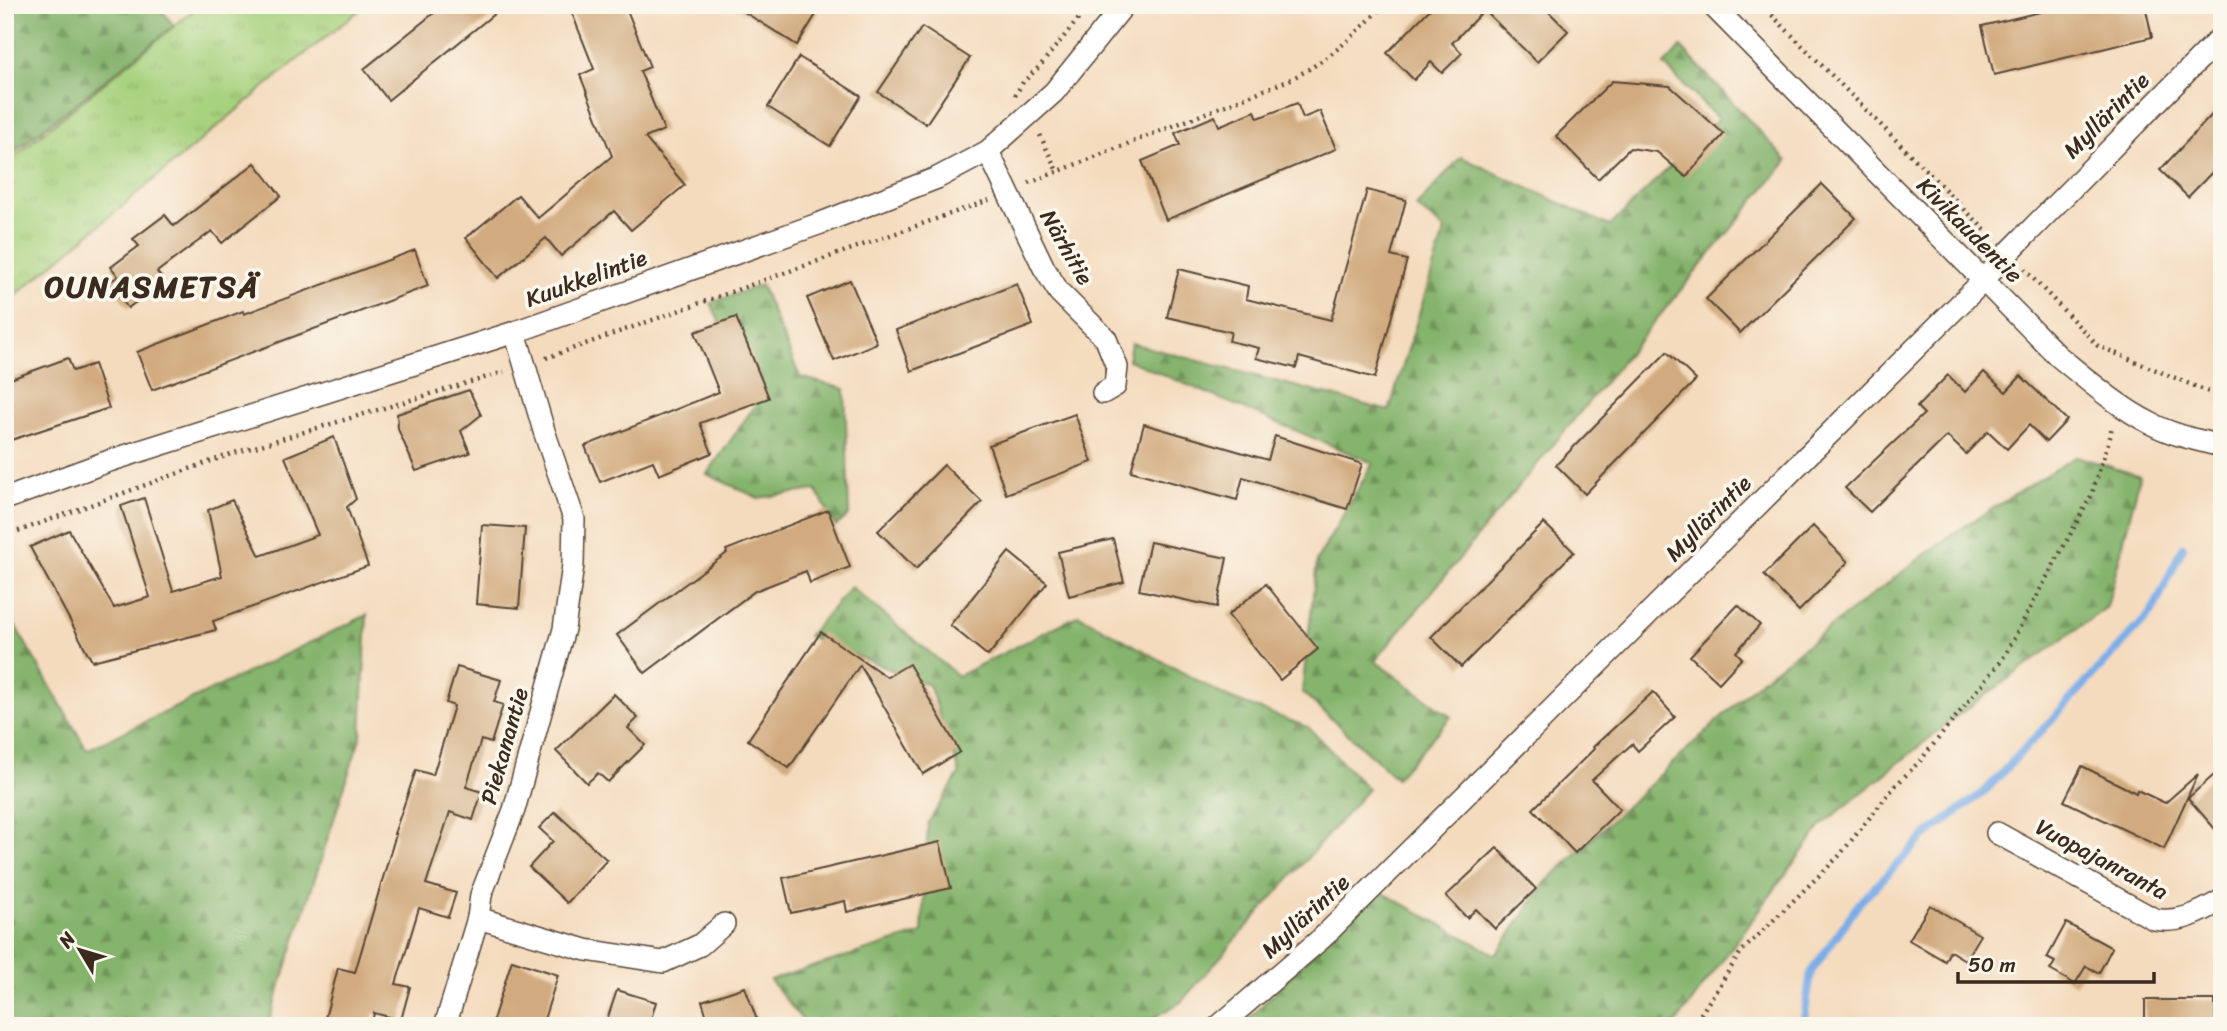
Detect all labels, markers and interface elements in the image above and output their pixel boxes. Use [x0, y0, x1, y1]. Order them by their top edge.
street label: Myllärintie [2053, 62, 2160, 169]
street label: Kivikaudentie [1906, 167, 2033, 294]
street label: Närhitie [1028, 201, 1105, 293]
street label: Kuukkelintie [520, 237, 653, 319]
district label: OUNASMETSÄ [45, 260, 261, 314]
street label: Myllärintie [1655, 465, 1762, 572]
street label: Piekanantie [468, 683, 541, 809]
street label: Vuopajanranta [2028, 807, 2176, 912]
street label: Myllärintie [1251, 864, 1360, 969]
north arrow [46, 916, 116, 986]
text: N [49, 924, 85, 956]
scale bar [1958, 940, 2154, 984]
text: 50 m [1968, 946, 2016, 984]

